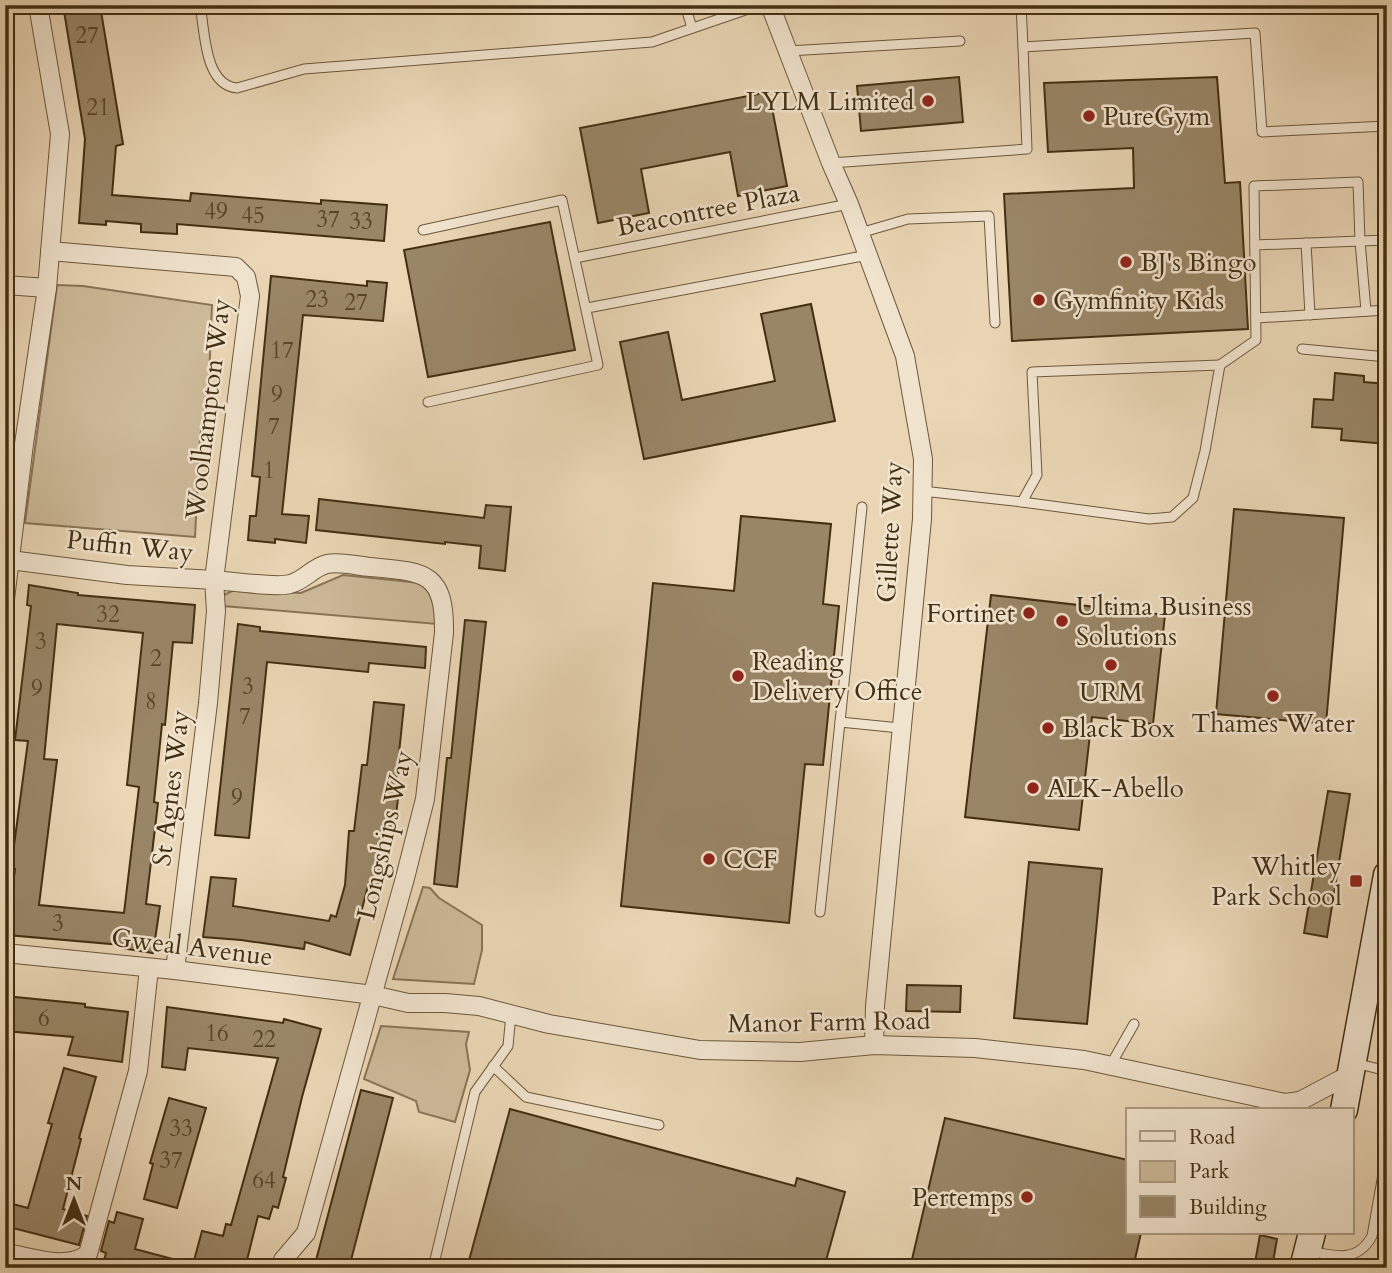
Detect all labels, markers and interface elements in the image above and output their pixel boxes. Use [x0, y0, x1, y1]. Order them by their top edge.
house number: 27 [75, 20, 99, 51]
place label: LYLM Limited [745, 84, 914, 119]
house number: 21 [86, 92, 110, 123]
marker: LYLM Limited [920, 93, 936, 109]
place label: PureGym [1103, 99, 1210, 134]
marker: PureGym [1081, 108, 1097, 124]
street label: Beacontree Plaza [613, 175, 803, 245]
house number: 49 [204, 196, 228, 227]
house number: 45 [241, 200, 265, 231]
house number: 37 [316, 204, 340, 235]
house number: 33 [349, 206, 373, 237]
place label: BJ's Bingo [1140, 245, 1256, 280]
marker: BJ's Bingo [1118, 254, 1134, 270]
place label: Gymfinity Kids [1053, 283, 1224, 318]
house number: 23 [305, 284, 329, 315]
house number: 27 [344, 287, 368, 318]
marker: Gymfinity Kids [1031, 292, 1047, 308]
street label: Woolhampton Way [177, 296, 239, 523]
house number: 17 [270, 335, 294, 366]
house number: 9 [271, 379, 283, 410]
house number: 7 [268, 411, 280, 442]
house number: 1 [263, 455, 275, 486]
street label: Gillette Way [869, 460, 911, 604]
street label: Puffin Way [65, 522, 196, 570]
place label: Ultima Business Solutions [1076, 589, 1252, 654]
place label: Fortinet [926, 596, 1015, 631]
house number: 32 [96, 599, 120, 630]
marker: Fortinet [1021, 605, 1037, 621]
marker: Ultima Business Solutions [1054, 613, 1070, 629]
house number: 3 [35, 626, 47, 657]
house number: 2 [150, 643, 162, 674]
place label: Reading Delivery Office [752, 644, 923, 709]
marker: URM [1103, 657, 1119, 673]
marker: Reading Delivery Office [730, 668, 746, 684]
house number: 3 [242, 671, 254, 702]
house number: 9 [31, 673, 43, 704]
place label: URM [1079, 675, 1143, 710]
house number: 8 [145, 686, 157, 717]
marker: Thames Water [1265, 688, 1281, 704]
house number: 7 [239, 701, 251, 732]
place label: Thames Water [1191, 706, 1355, 741]
street label: St Agnes Way [144, 708, 198, 868]
place label: Black Box [1062, 711, 1175, 746]
marker: Black Box [1040, 720, 1056, 736]
street label: Longships Way [349, 747, 422, 923]
place label: ALK-Abello [1047, 771, 1184, 806]
marker: ALK-Abello [1025, 780, 1041, 796]
house number: 9 [231, 782, 243, 813]
place label: CCF [723, 842, 778, 877]
place label: Whitley Park School [1211, 849, 1342, 914]
marker: CCF [701, 851, 717, 867]
marker: Whitley Park School [1348, 873, 1364, 889]
house number: 3 [52, 908, 64, 939]
street label: Gweal Avenue [109, 920, 275, 974]
house number: 6 [38, 1003, 50, 1034]
street label: Manor Farm Road [727, 1003, 931, 1041]
house number: 16 [205, 1018, 229, 1049]
house number: 22 [252, 1024, 276, 1055]
legend [1126, 1108, 1354, 1234]
house number: 33 [169, 1113, 193, 1144]
text: Road [1189, 1123, 1235, 1152]
house number: 37 [159, 1145, 183, 1176]
text: Park [1189, 1157, 1230, 1186]
north arrow [38, 1164, 108, 1234]
house number: 64 [252, 1165, 276, 1196]
text: N [66, 1171, 83, 1197]
place label: Pertemps [912, 1180, 1013, 1215]
marker: Pertemps [1019, 1189, 1035, 1205]
text: Building [1189, 1193, 1267, 1222]

